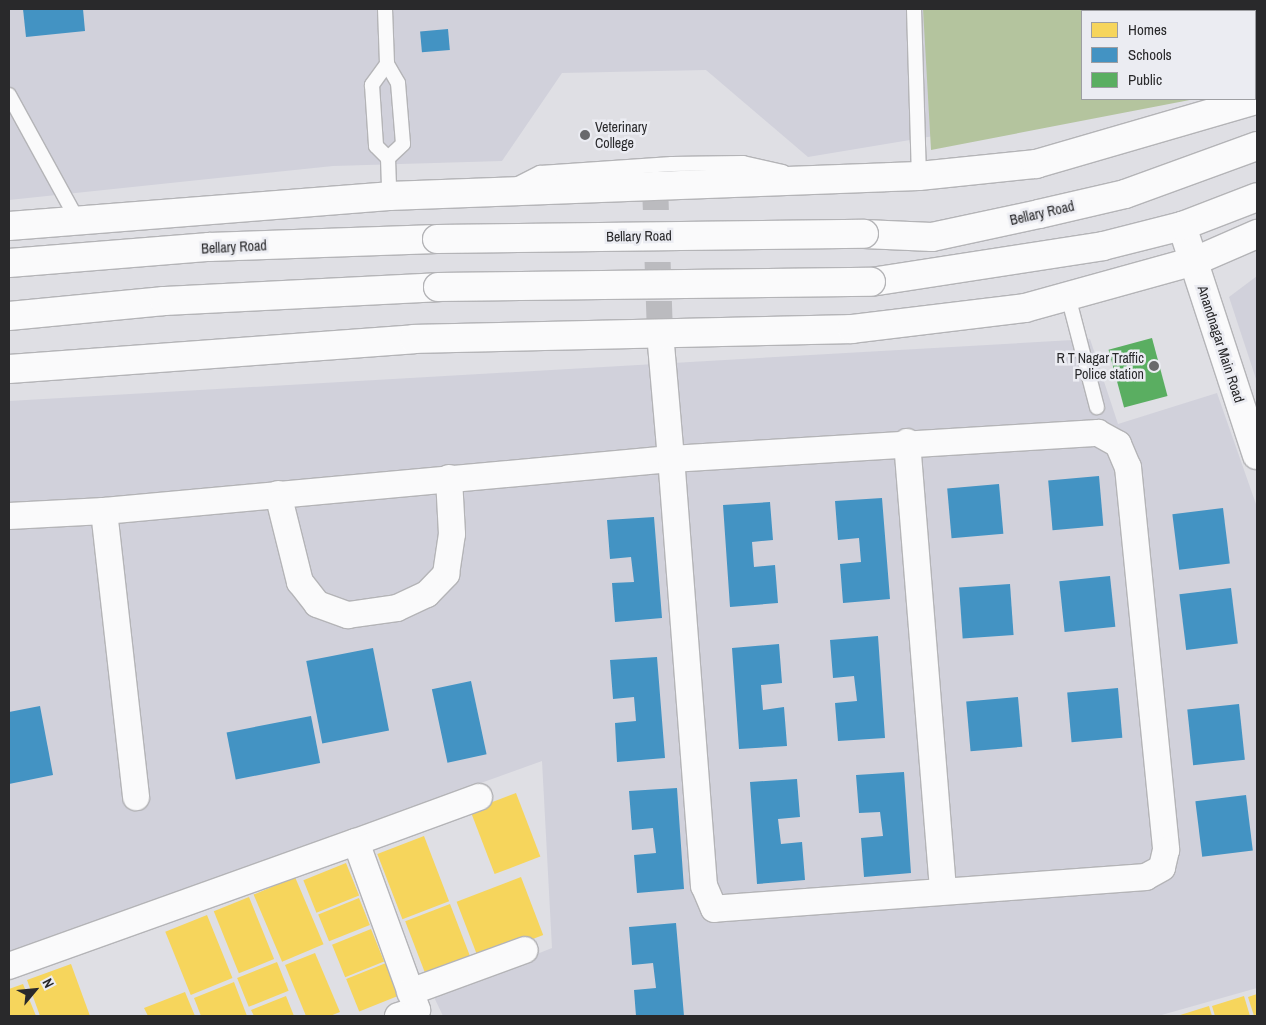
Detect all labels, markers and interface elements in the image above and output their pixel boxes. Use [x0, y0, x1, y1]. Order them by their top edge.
legend [1081, 10, 1256, 100]
text: Homes [1128, 19, 1167, 40]
text: Schools [1128, 44, 1172, 65]
text: Public [1128, 69, 1162, 90]
place label: Veterinary College [595, 119, 647, 152]
marker: Veterinary College [579, 129, 591, 141]
street label: Bellary Road [1008, 197, 1076, 229]
street label: Bellary Road [606, 227, 672, 245]
street label: Bellary Road [201, 237, 267, 257]
street label: Anandnagar Main Road [1194, 283, 1248, 405]
place label: R T Nagar Traffic Police station [1056, 350, 1144, 382]
marker: R T Nagar Traffic Police station [1148, 360, 1160, 372]
north arrow [10, 965, 60, 1015]
text: N [38, 975, 58, 991]

